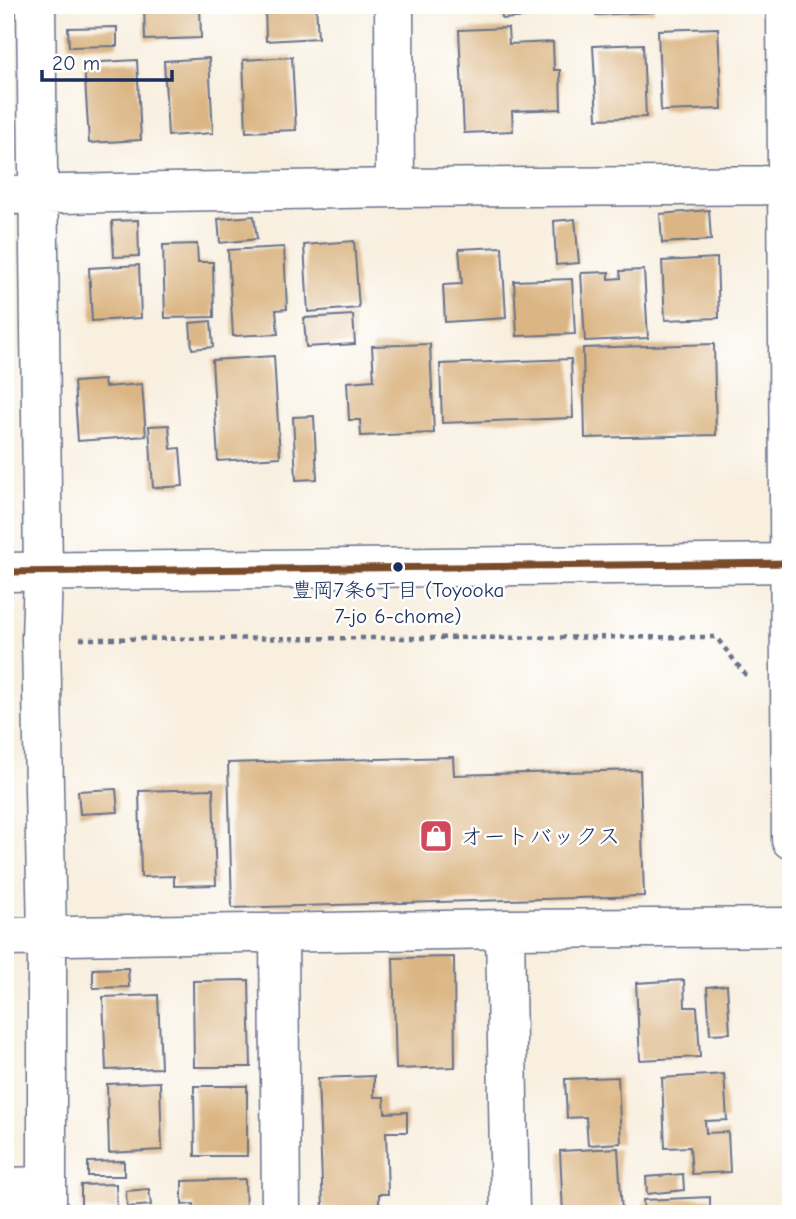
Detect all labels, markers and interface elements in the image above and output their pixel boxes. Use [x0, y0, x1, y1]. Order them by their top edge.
scale bar [42, 38, 172, 82]
text: 20 m [52, 51, 100, 75]
marker: 豊岡7条6丁目 (Toyooka 7-jo 6-chome) [391, 560, 405, 574]
place label: 豊岡7条6丁目 (Toyooka 7-jo 6-chome) [292, 578, 504, 628]
shop icon: オートバックス [417, 817, 455, 855]
place label: オートバックス [460, 823, 621, 850]

